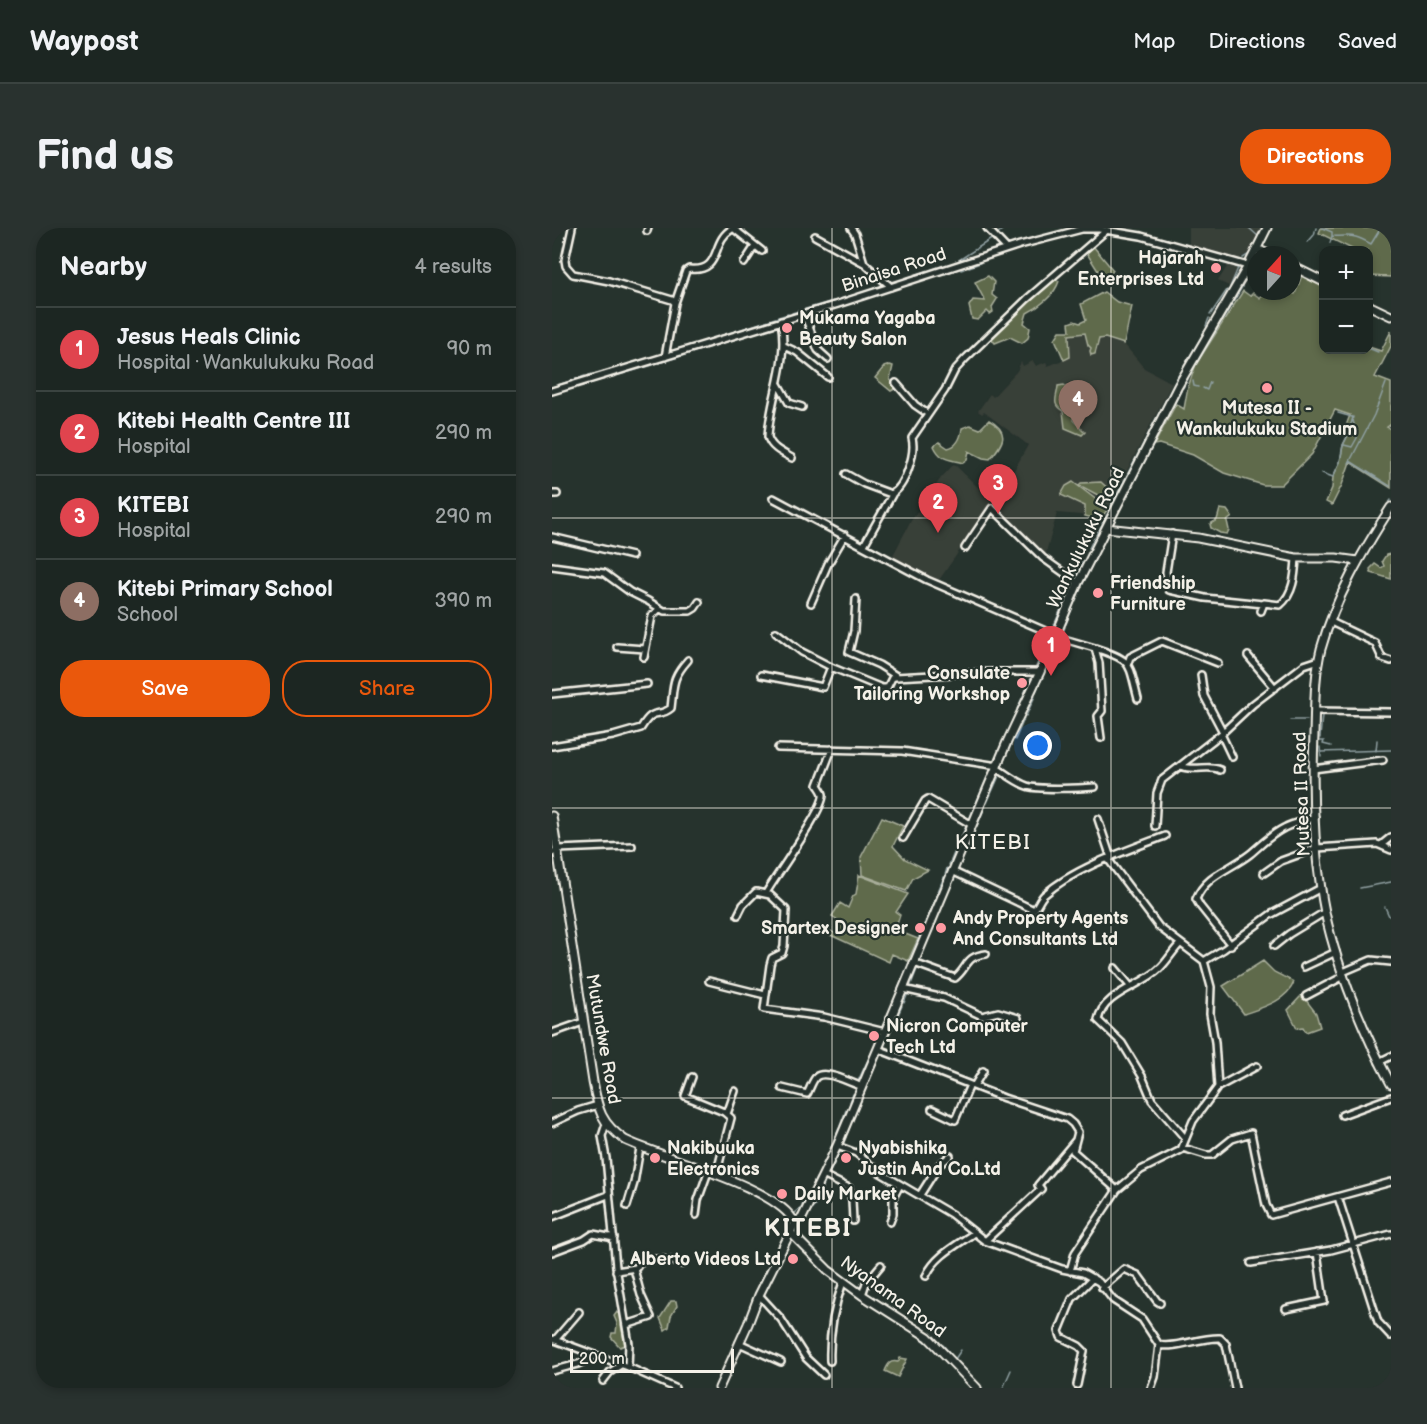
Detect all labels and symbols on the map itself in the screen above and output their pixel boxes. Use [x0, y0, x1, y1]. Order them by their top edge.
street label: Binaisa Road [839, 243, 949, 297]
north arrow [1247, 246, 1301, 300]
place label: Hajarah Enterprises Ltd [1078, 248, 1204, 290]
marker: Hajarah Enterprises Ltd [1209, 261, 1223, 275]
place label: Mukama Yagaba Beauty Salon [799, 308, 936, 350]
marker: Mukama Yagaba Beauty Salon [780, 321, 794, 335]
pin: 4 [1058, 380, 1098, 430]
marker: Mutesa II - Wankulukuku Stadium [1260, 381, 1274, 395]
place label: Mutesa II - Wankulukuku Stadium [1177, 398, 1357, 440]
pin: 3 [978, 464, 1018, 514]
street label: Wankulukuku Road [1043, 464, 1129, 612]
pin: 2 [918, 484, 958, 533]
place label: Friendship Furniture [1110, 573, 1196, 615]
marker: Friendship Furniture [1091, 586, 1105, 600]
pin: 1 [1032, 626, 1070, 676]
place label: Consulate Tailoring Workshop [854, 663, 1010, 705]
marker: Consulate Tailoring Workshop [1015, 676, 1029, 690]
your location [1023, 731, 1052, 760]
street label: Mutesa II Road [1289, 731, 1315, 857]
district label: KITEBI [955, 830, 1031, 855]
place label: Andy Property Agents And Consultants Ltd [952, 908, 1128, 950]
place label: Smartex Designer [761, 918, 909, 939]
marker: Smartex Designer [913, 921, 927, 935]
marker: Andy Property Agents And Consultants Ltd [934, 921, 948, 935]
street label: Mutundwe Road [581, 972, 625, 1106]
place label: Nicron Computer Tech Ltd [886, 1016, 1029, 1058]
marker: Nicron Computer Tech Ltd [867, 1029, 881, 1043]
place label: Nakibuuka Electronics [667, 1138, 760, 1180]
place label: Nyabishika Justin And Co.Ltd [858, 1138, 1001, 1180]
marker: Nakibuuka Electronics [648, 1151, 662, 1165]
marker: Nyabishika Justin And Co.Ltd [839, 1151, 853, 1165]
place label: Daily Market [794, 1184, 897, 1205]
marker: Daily Market [775, 1187, 789, 1201]
district label: KITEBI [764, 1214, 852, 1243]
place label: Alberto Videos Ltd [629, 1249, 781, 1270]
marker: Alberto Videos Ltd [786, 1252, 800, 1266]
street label: Nyanama Road [836, 1252, 950, 1342]
scale bar [570, 1346, 734, 1374]

